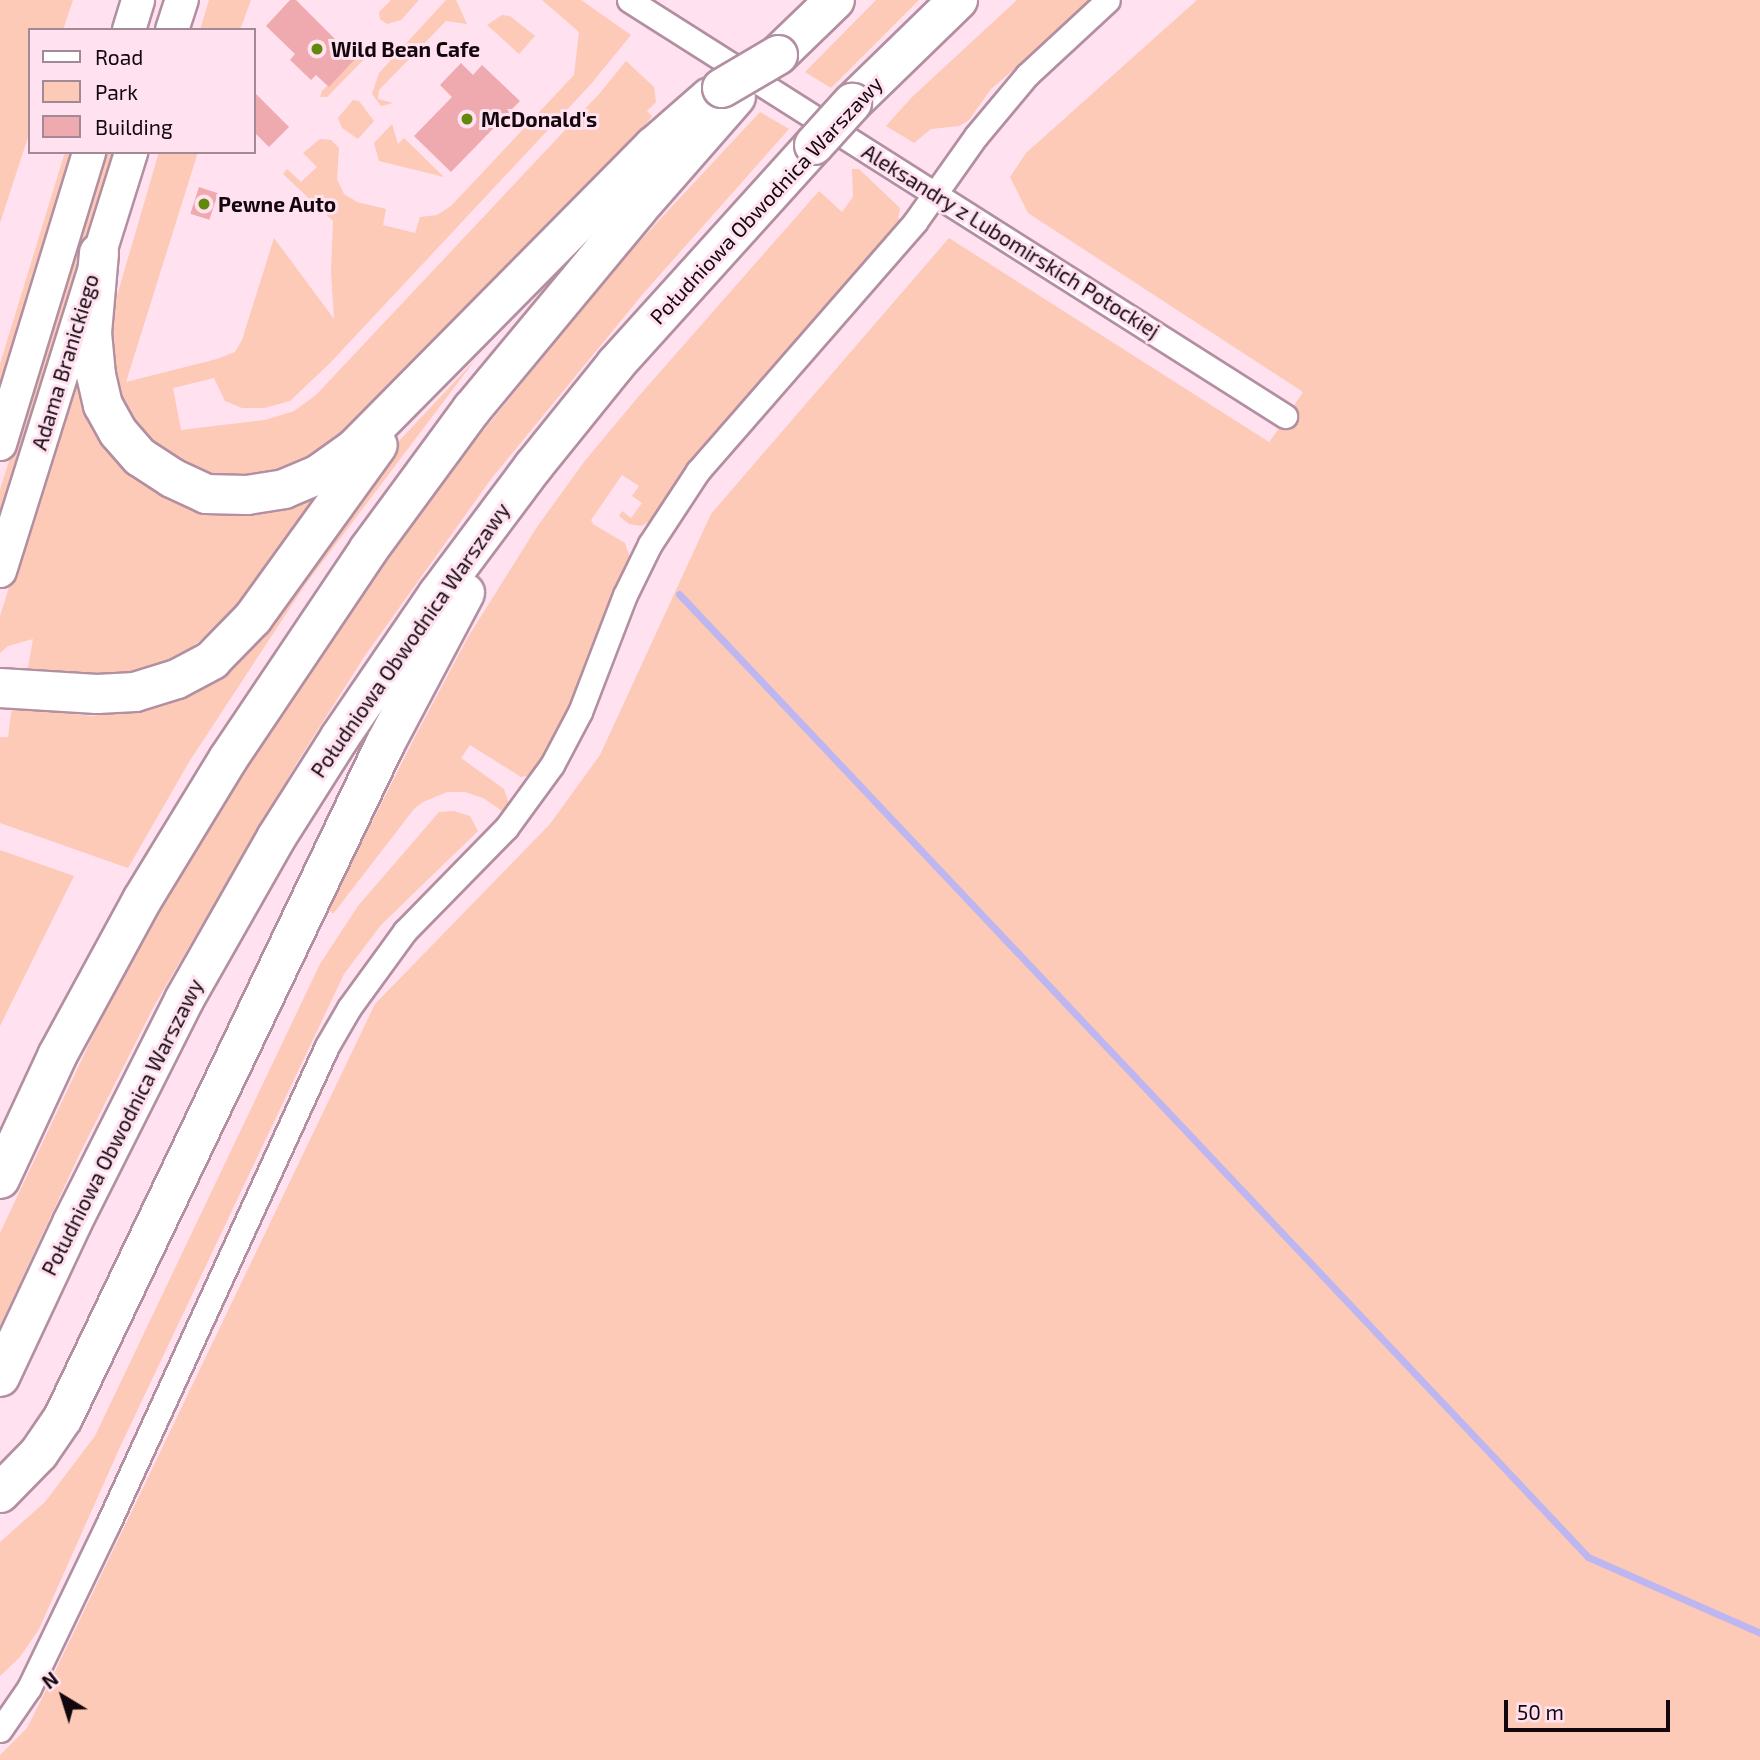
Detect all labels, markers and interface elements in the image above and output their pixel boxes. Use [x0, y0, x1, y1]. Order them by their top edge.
legend [28, 28, 256, 154]
place label: Wild Bean Cafe [331, 36, 480, 62]
marker: Wild Bean Cafe [309, 41, 325, 57]
text: Road [95, 44, 143, 69]
street label: Południowa Obwodnica Warszawy [644, 71, 888, 329]
text: Park [95, 79, 138, 104]
place label: McDonald's [481, 106, 597, 132]
marker: McDonald's [459, 111, 475, 127]
text: Building [95, 114, 173, 139]
street label: Aleksandry z Lubomirskich Potockiej [857, 139, 1165, 343]
place label: Pewne Auto [218, 191, 337, 217]
marker: Pewne Auto [196, 196, 212, 212]
street label: Adama Branickiego [26, 271, 104, 453]
street label: Południowa Obwodnica Warszawy [305, 498, 515, 782]
street label: Południowa Obwodnica Warszawy [36, 974, 208, 1280]
north arrow [28, 1662, 98, 1732]
text: N [37, 1667, 62, 1693]
scale bar [1508, 1686, 1674, 1730]
text: 50 m [1517, 1699, 1564, 1724]

